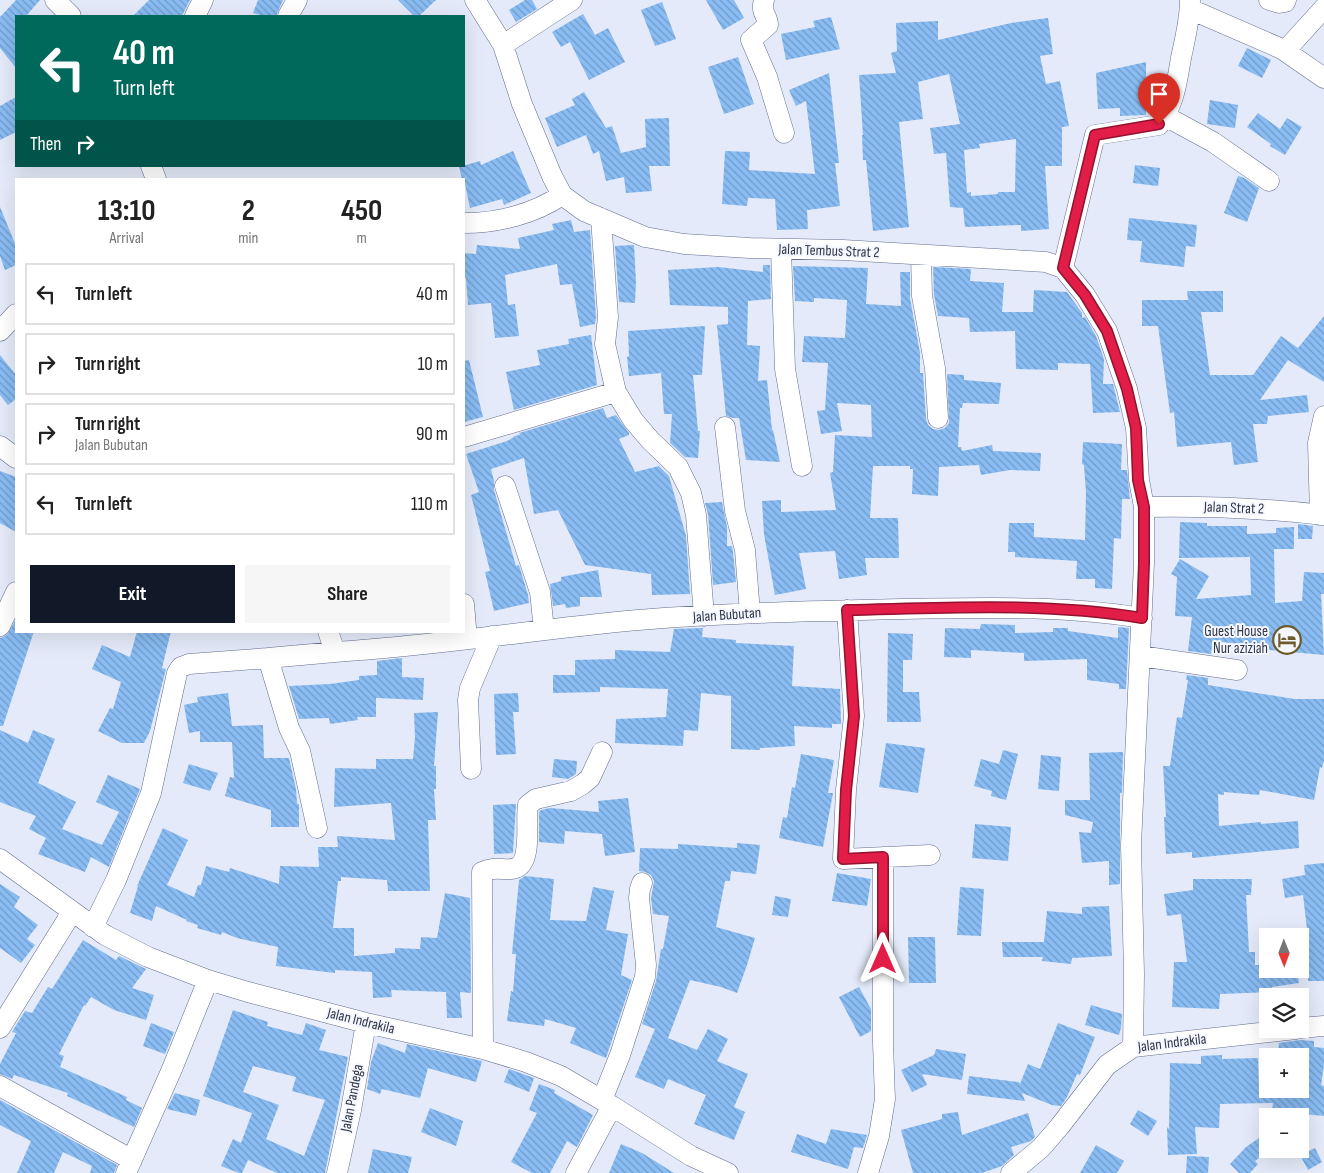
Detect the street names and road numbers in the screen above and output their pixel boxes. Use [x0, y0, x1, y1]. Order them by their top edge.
street label: Jalan Tembus Strat 2 [777, 240, 880, 262]
street label: Jalan Strat 2 [1203, 497, 1264, 519]
street label: Jalan Bubutan [691, 603, 762, 627]
street label: Jalan Indrakila [324, 1003, 397, 1039]
street label: Jalan Indrakila [1136, 1029, 1208, 1057]
street label: Jalan Pandega [336, 1062, 368, 1134]

